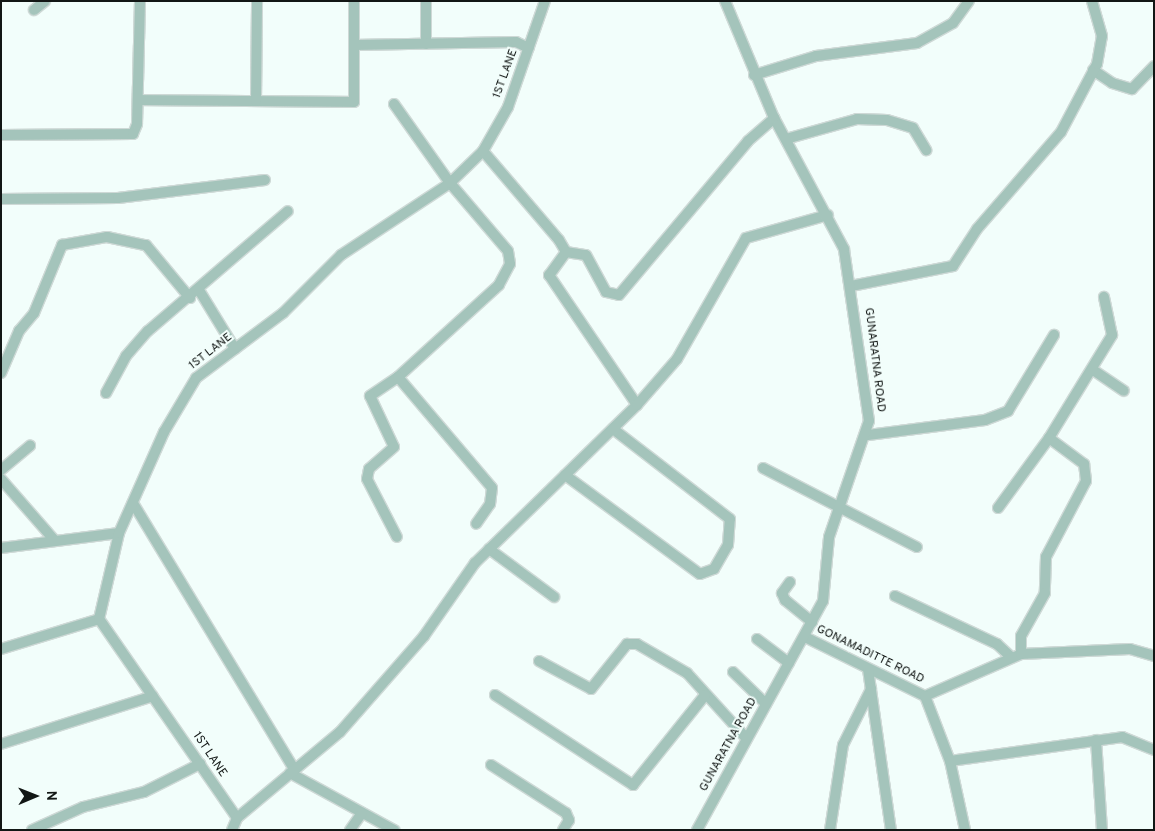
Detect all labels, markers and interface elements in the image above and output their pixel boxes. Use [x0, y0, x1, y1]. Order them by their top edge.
street label: 1ST LANE [490, 47, 522, 101]
street label: GUNARATNA ROAD [860, 307, 888, 413]
street label: 1ST LANE [186, 330, 236, 374]
street label: GONAMADITTE ROAD [814, 623, 926, 687]
street label: GUNARATNA ROAD [697, 695, 761, 795]
street label: 1ST LANE [189, 730, 229, 780]
north arrow [10, 771, 60, 821]
text: N [42, 791, 59, 801]

